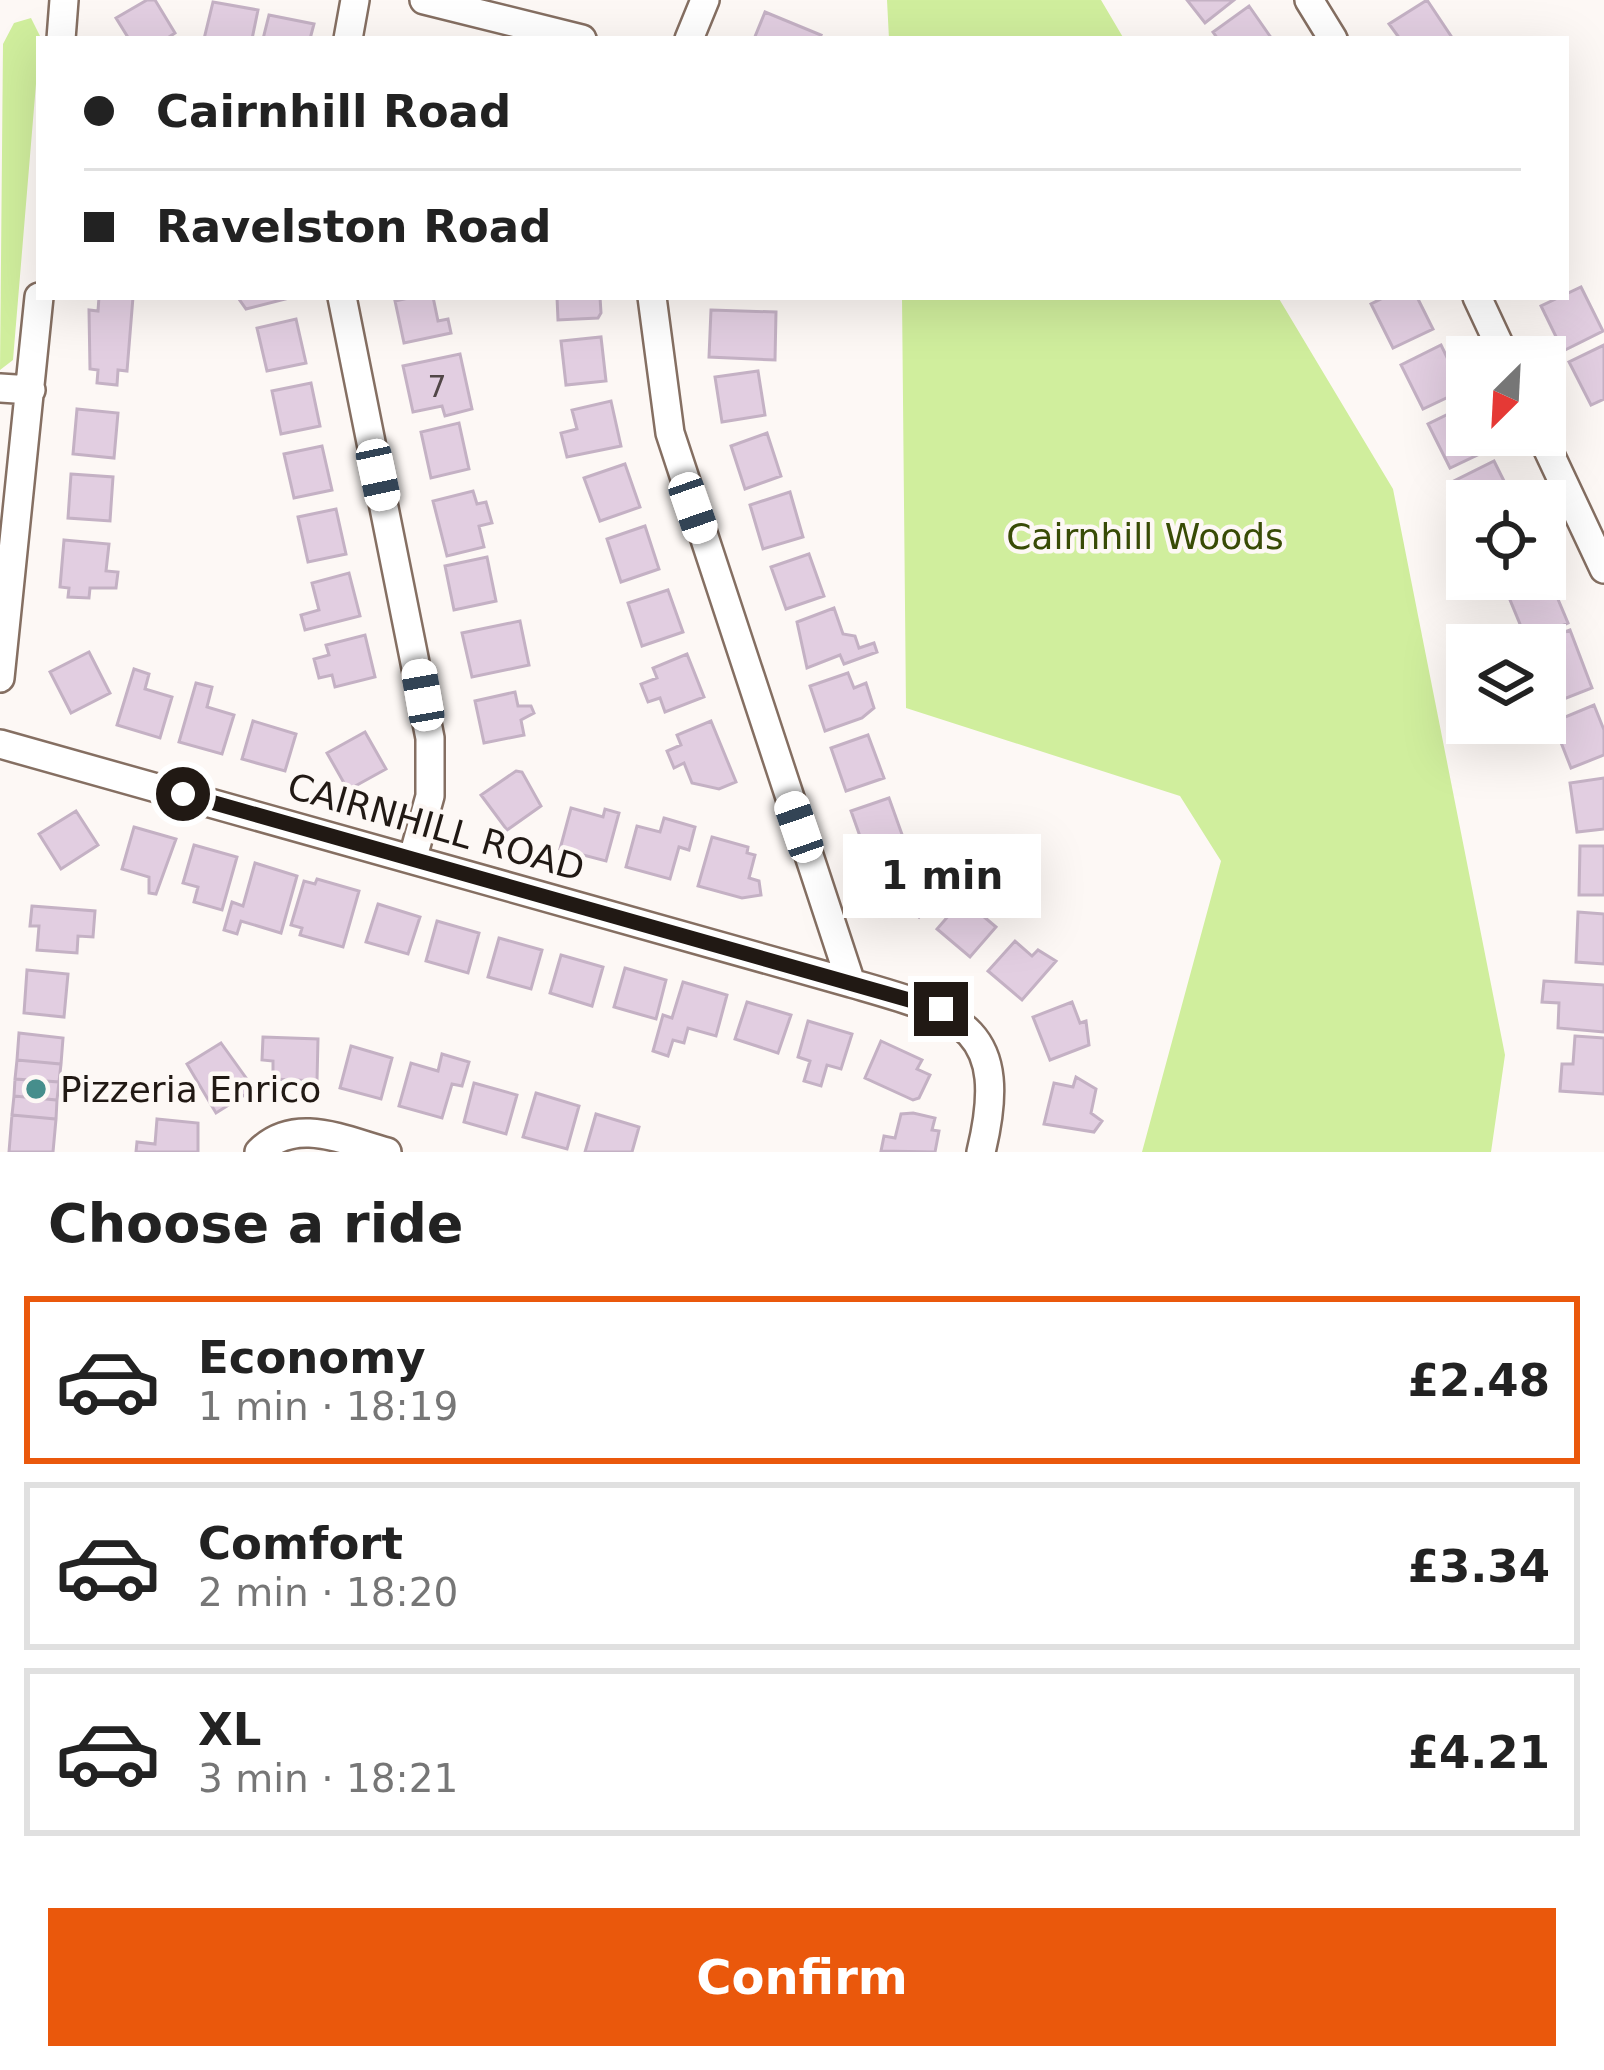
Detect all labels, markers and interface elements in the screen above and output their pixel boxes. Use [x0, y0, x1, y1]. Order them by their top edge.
text: Cairnhill Road [156, 85, 511, 138]
text: Ravelston Road [156, 200, 551, 253]
north arrow [1446, 336, 1566, 456]
map controls [1446, 336, 1566, 744]
house number: 7 [427, 369, 447, 404]
car [353, 436, 403, 514]
car [664, 468, 722, 548]
button: locate [1446, 480, 1566, 600]
park label: Cairnhill Woods [1006, 516, 1284, 557]
button: layers [1446, 624, 1566, 744]
car [399, 656, 447, 734]
street label: CAIRNHILL ROAD [283, 765, 589, 889]
route start [156, 767, 210, 821]
car [770, 787, 828, 867]
callout: 1 min [842, 835, 1040, 919]
text: 1 min [881, 853, 1003, 898]
route end [914, 982, 968, 1036]
place label: Pizzeria Enrico [60, 1069, 321, 1110]
marker: Pizzeria Enrico [23, 1076, 49, 1102]
text: Choose a ride [48, 1192, 464, 1255]
icon: car [54, 1326, 162, 1434]
text: Economy [198, 1331, 426, 1384]
text: £2.48 [1408, 1354, 1550, 1407]
text: 1 min · 18:19 [198, 1384, 458, 1429]
icon: car [54, 1512, 162, 1620]
text: Comfort [198, 1517, 403, 1570]
text: £3.34 [1408, 1540, 1550, 1593]
text: 2 min · 18:20 [198, 1570, 458, 1615]
icon: car [54, 1698, 162, 1806]
text: XL [198, 1703, 261, 1756]
text: £4.21 [1408, 1726, 1550, 1779]
text: 3 min · 18:21 [198, 1756, 458, 1801]
button: Confirm [48, 1908, 1556, 2046]

